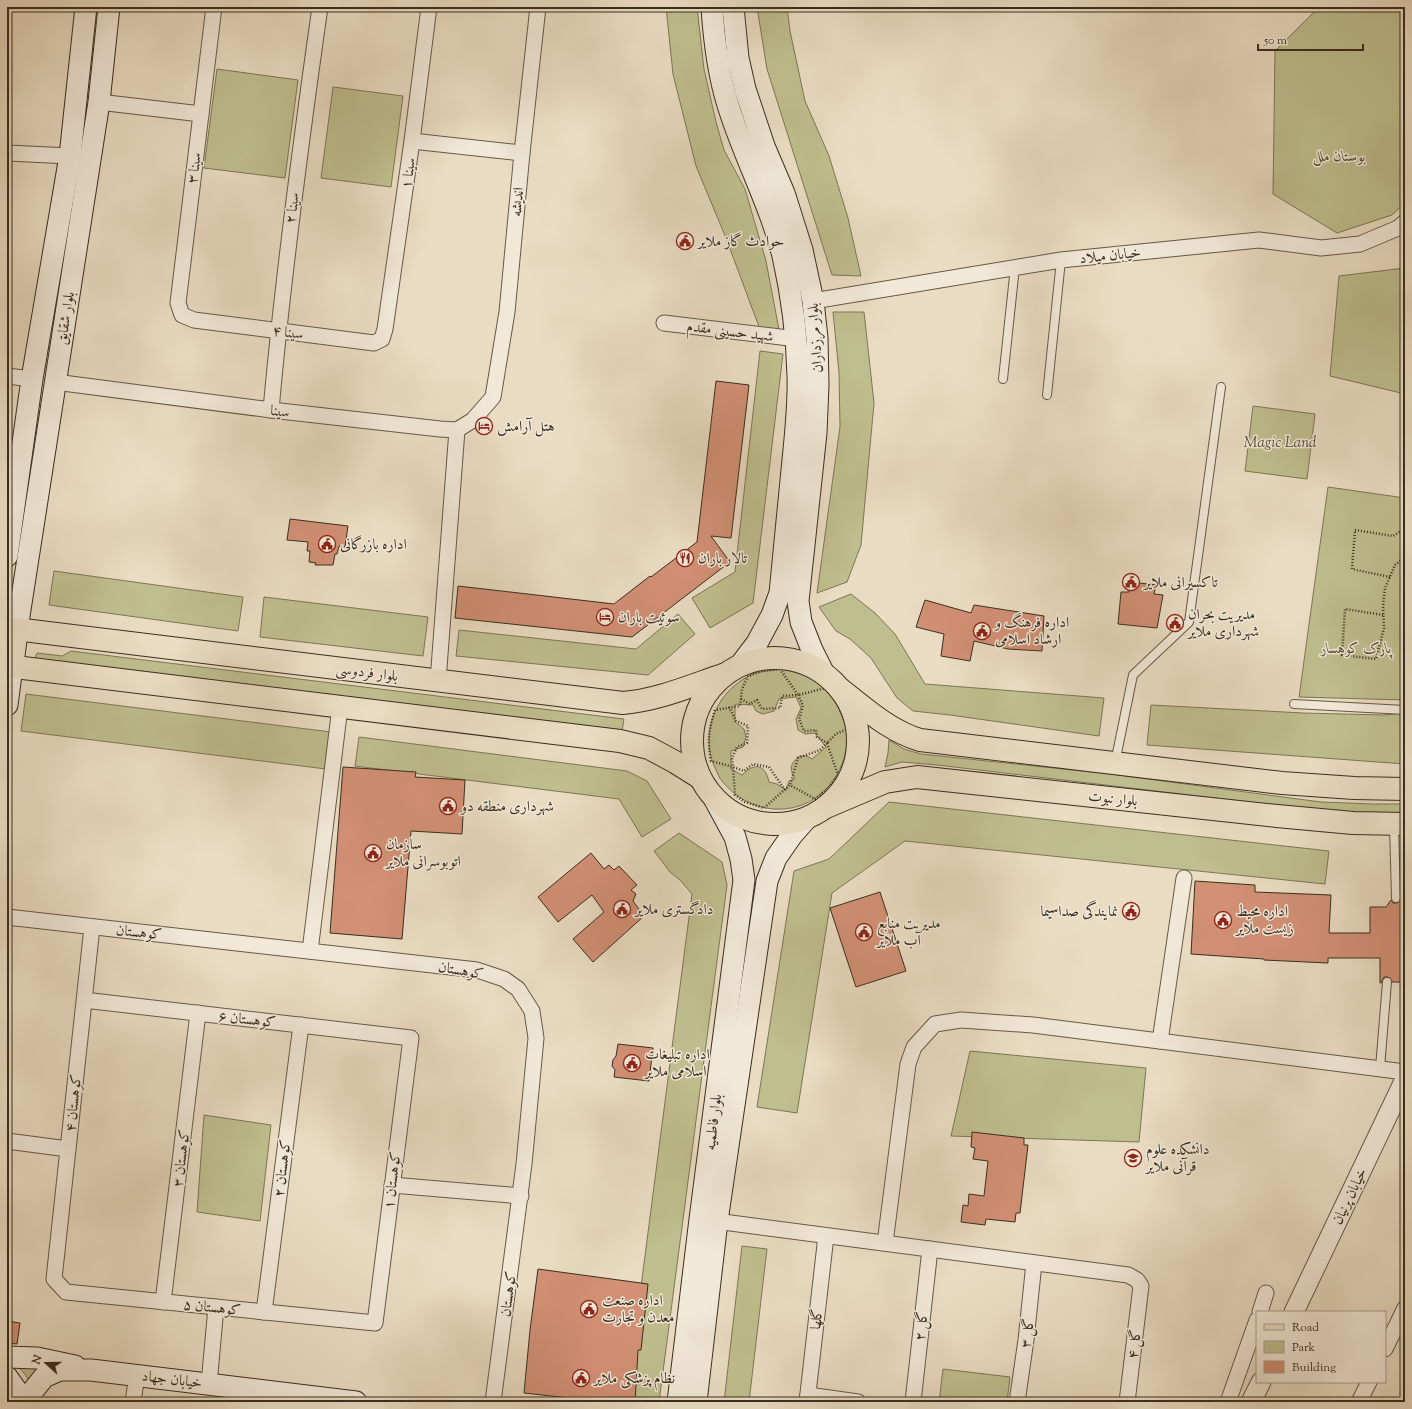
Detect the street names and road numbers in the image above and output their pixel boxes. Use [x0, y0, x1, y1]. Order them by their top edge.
street label: سینا ۳ [183, 151, 208, 185]
street label: سینا ۱ [397, 156, 422, 190]
street label: اندیشه [507, 187, 530, 218]
street label: سینا ۲ [281, 191, 306, 225]
street label: خیابان میلاد [1078, 243, 1142, 270]
street label: بلوار شقایق [52, 290, 81, 346]
street label: بلوار مرزداران [804, 302, 829, 374]
street label: شهید حسینی مقدم [685, 317, 774, 349]
street label: سینا ۴ [271, 321, 305, 346]
street label: سینا [269, 401, 291, 424]
street label: بلوار فردوسی [335, 659, 399, 688]
street label: بلوار نبوت [1087, 786, 1139, 813]
street label: کوهستان [115, 921, 163, 946]
street label: کوهستان [436, 957, 485, 986]
street label: کوهستان ۶ [217, 1007, 277, 1034]
street label: کوهستان ۴ [61, 1073, 88, 1133]
street label: بلوار فاطمیه [701, 1093, 728, 1152]
street label: کوهستان ۳ [169, 1128, 196, 1188]
street label: کوهستان ۲ [270, 1138, 297, 1198]
street label: کوهستان ۱ [380, 1150, 407, 1210]
street label: خیابان پرنیان [1328, 1165, 1373, 1229]
street label: کوهستان [496, 1270, 523, 1318]
street label: کوهستان ۵ [182, 1295, 242, 1322]
street label: گلها [806, 1308, 829, 1331]
street label: گل ۲ [910, 1310, 934, 1342]
street label: گل ۳ [1016, 1317, 1041, 1349]
street label: گل ۴ [1123, 1328, 1148, 1360]
street label: خیابان جهاد [140, 1366, 203, 1395]

